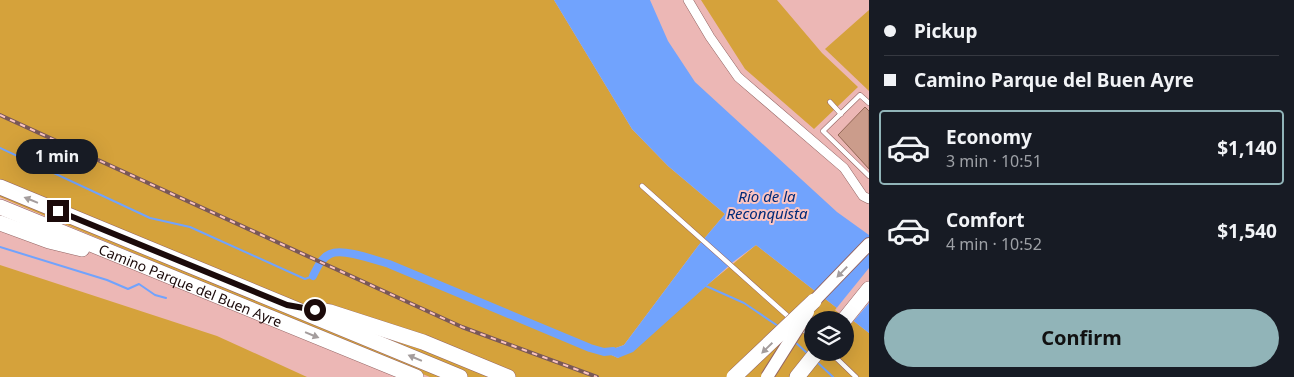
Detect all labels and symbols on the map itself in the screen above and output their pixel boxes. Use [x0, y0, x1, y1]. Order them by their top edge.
callout: 1 min [17, 138, 99, 174]
water label: Río de la Reconquista [726, 186, 808, 223]
one-way arrow [23, 196, 38, 204]
route end [47, 200, 69, 222]
street label: Camino Parque del Buen Ayre [96, 239, 285, 331]
one-way arrow [836, 266, 848, 278]
route start [304, 299, 326, 321]
one-way arrow [305, 331, 319, 339]
one-way arrow [761, 342, 773, 354]
one-way arrow [408, 354, 422, 362]

